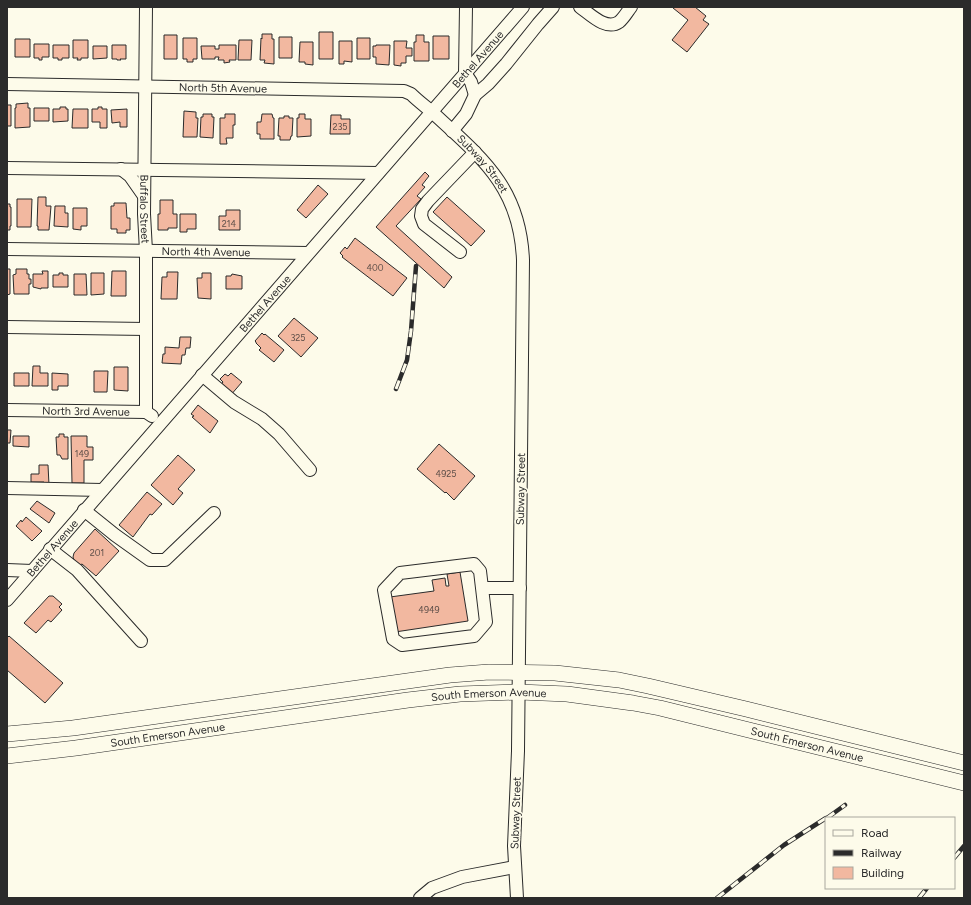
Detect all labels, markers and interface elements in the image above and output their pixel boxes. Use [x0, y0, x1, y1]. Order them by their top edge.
street label: Bethel Avenue [449, 28, 506, 90]
street label: North 5th Avenue [179, 81, 267, 95]
house number: 235 [332, 121, 348, 132]
street label: Subway Street [454, 132, 511, 195]
street label: Buffalo Street [137, 174, 152, 244]
house number: 214 [222, 218, 237, 229]
street label: North 4th Avenue [162, 245, 250, 259]
house number: 400 [366, 262, 384, 273]
street label: Bethel Avenue [237, 272, 293, 335]
house number: 325 [290, 332, 306, 343]
street label: North 3rd Avenue [42, 404, 130, 418]
house number: 149 [75, 448, 89, 459]
street label: Subway Street [514, 453, 528, 525]
house number: 4925 [436, 468, 456, 479]
street label: Bethel Avenue [24, 517, 81, 579]
house number: 201 [90, 547, 104, 558]
house number: 4949 [418, 604, 440, 615]
street label: South Emerson Avenue [430, 685, 547, 704]
street label: South Emerson Avenue [109, 720, 226, 749]
street label: South Emerson Avenue [750, 724, 865, 764]
street label: Subway Street [508, 777, 524, 849]
legend [825, 817, 955, 889]
text: Road [861, 826, 889, 840]
text: Railway [861, 846, 902, 860]
text: Building [861, 866, 904, 880]

